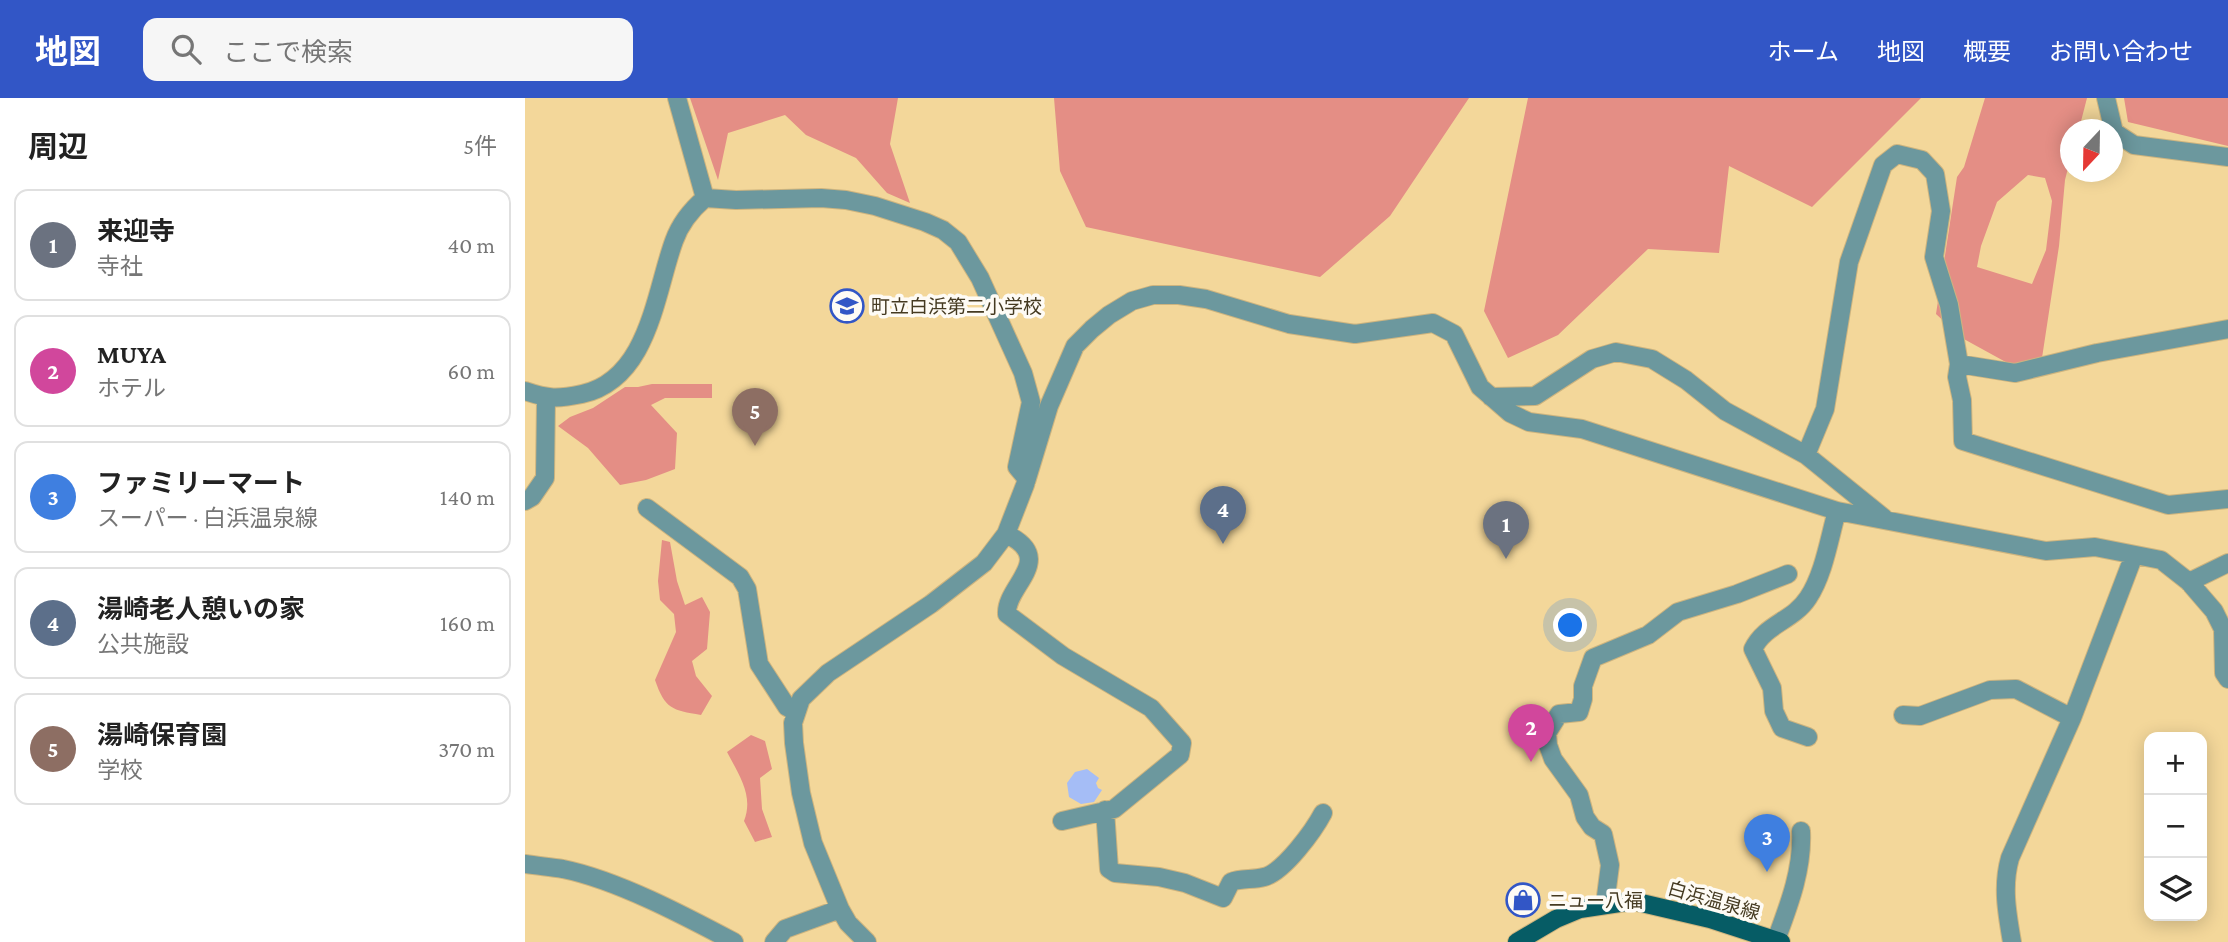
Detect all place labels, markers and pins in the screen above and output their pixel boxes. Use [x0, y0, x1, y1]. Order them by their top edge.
school or university icon: 町立白浜第二小学校 [828, 287, 866, 325]
place label: 町立白浜第二小学校 [871, 296, 1042, 317]
pin: 5 [732, 388, 778, 446]
pin: 4 [1200, 486, 1246, 544]
pin: 1 [1483, 501, 1529, 559]
pin: 2 [1508, 704, 1554, 762]
pin: 3 [1744, 814, 1790, 872]
shop icon: ニュー八福 [1504, 881, 1542, 919]
place label: ニュー八福 [1548, 890, 1643, 911]

